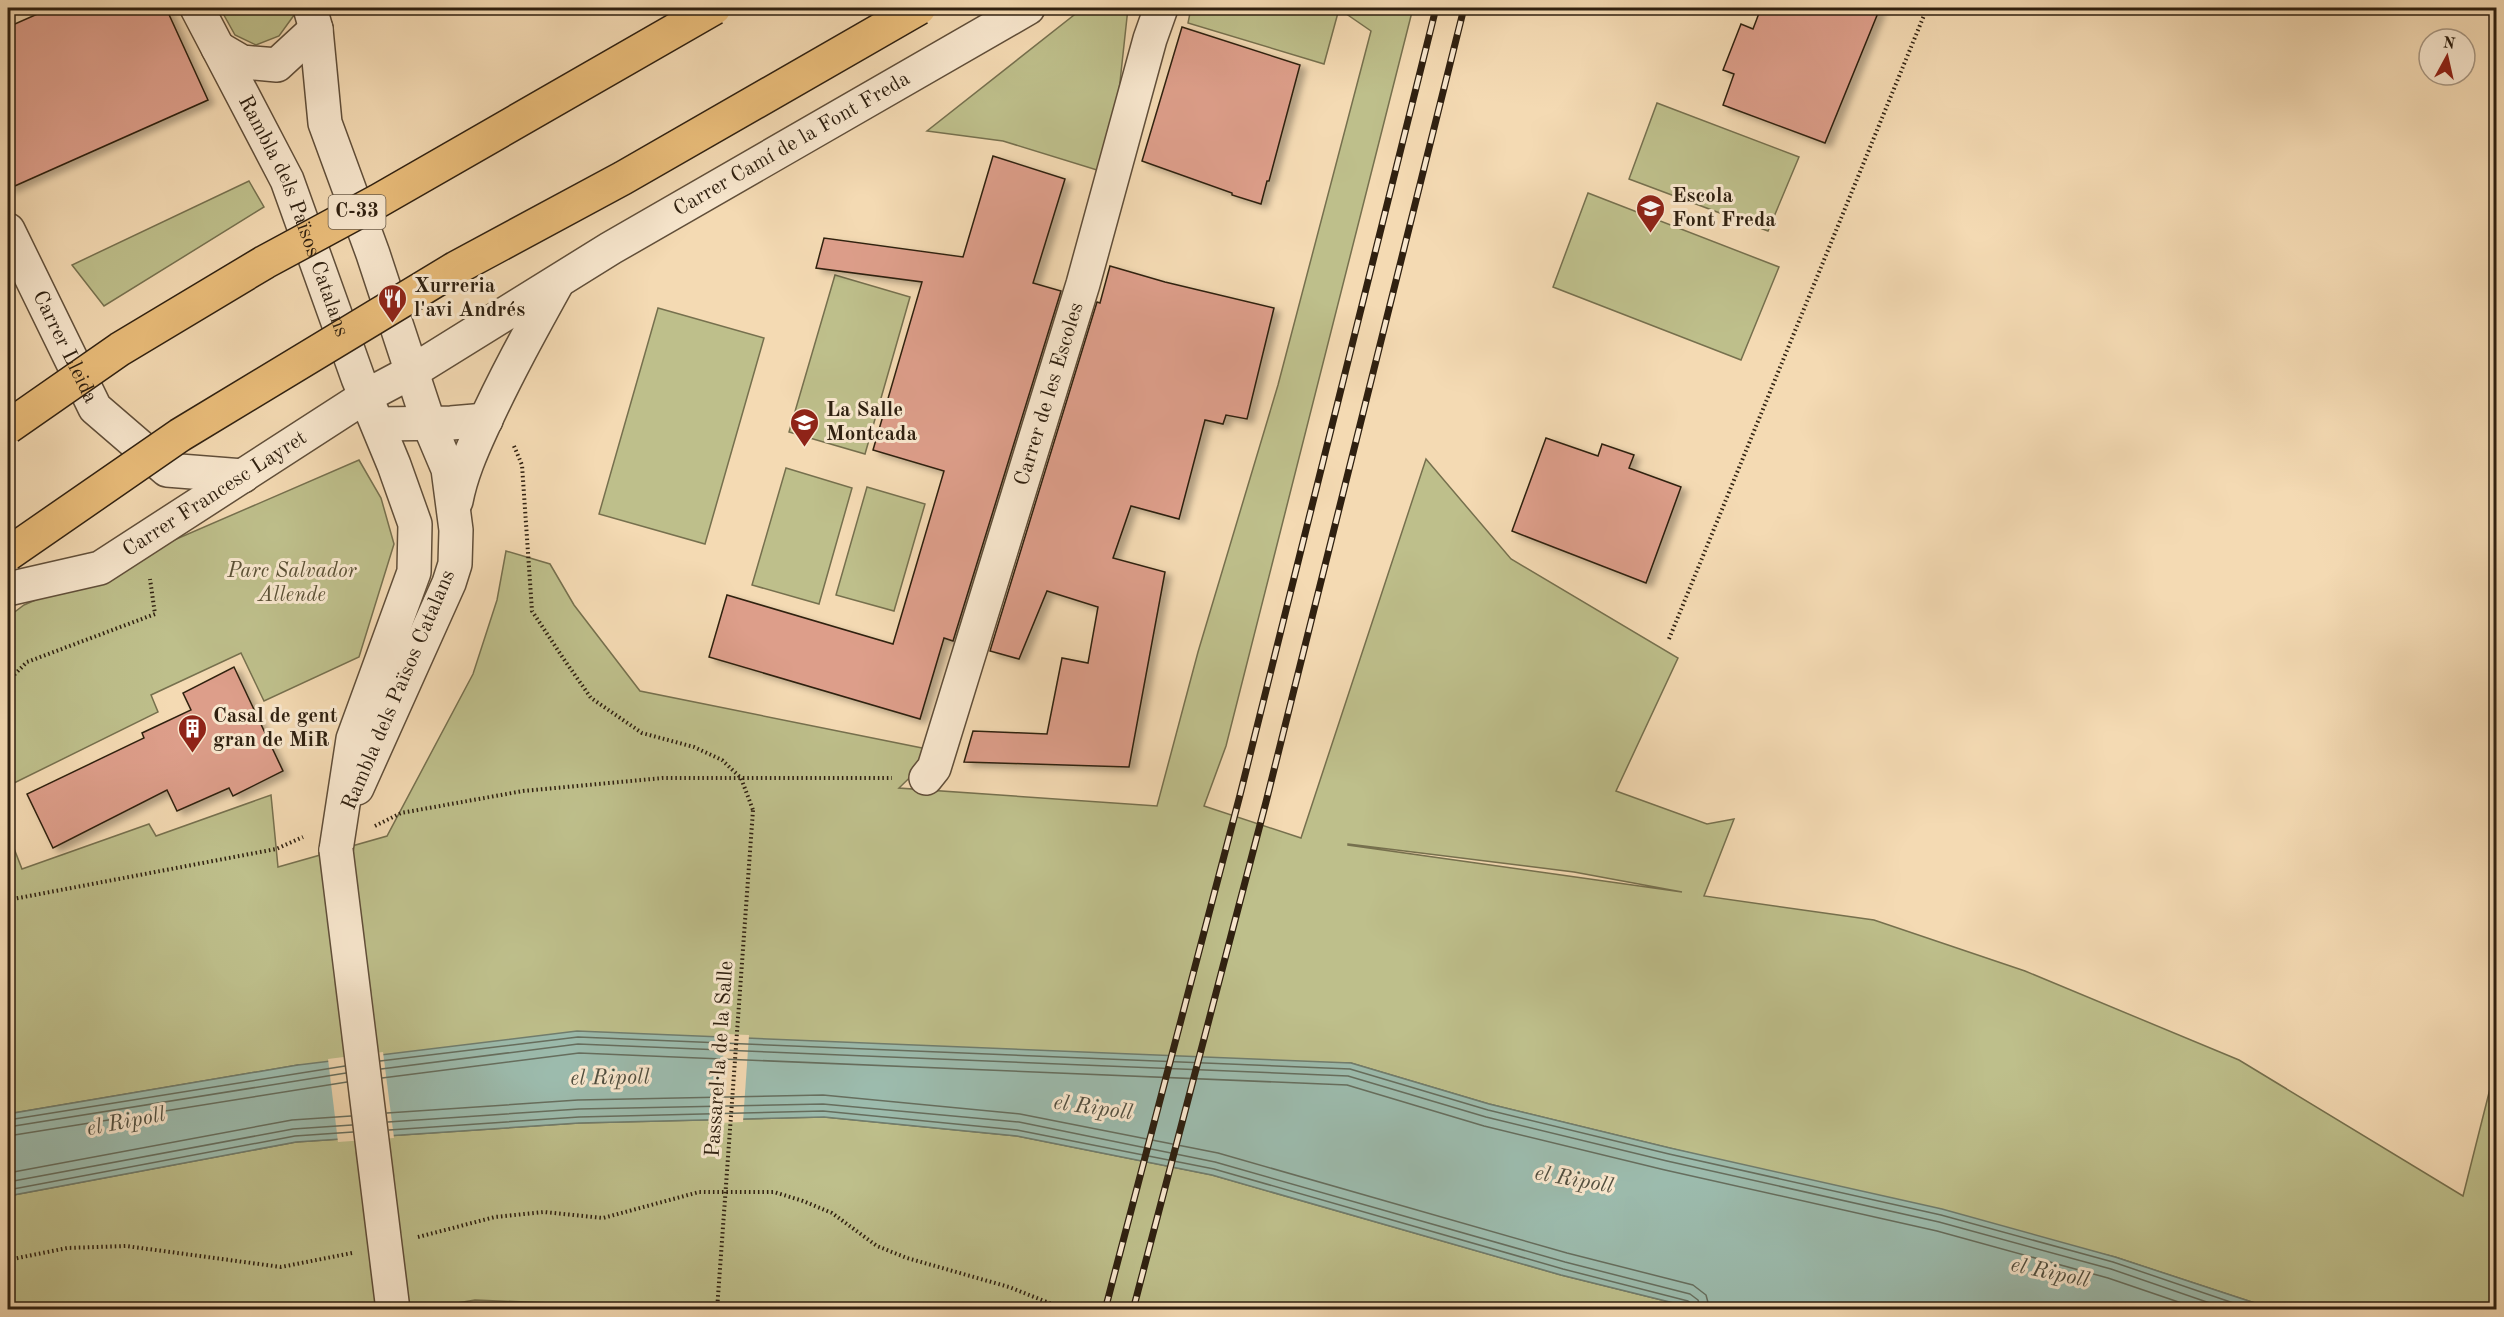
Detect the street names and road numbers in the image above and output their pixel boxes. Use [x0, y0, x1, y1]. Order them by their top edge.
street label: Carrer Camí de la Font Freda [670, 68, 913, 220]
street label: Rambla dels Països Catalans [234, 92, 353, 339]
road number: C-33 [328, 195, 386, 229]
street label: Carrer Lleida [29, 287, 101, 406]
street label: Carrer de les Escoles [1011, 300, 1087, 488]
street label: Carrer Francesc Layret [119, 427, 310, 561]
street label: Rambla dels Països Catalans [339, 567, 459, 813]
street label: Passarel·la de la Salle [703, 960, 737, 1158]

